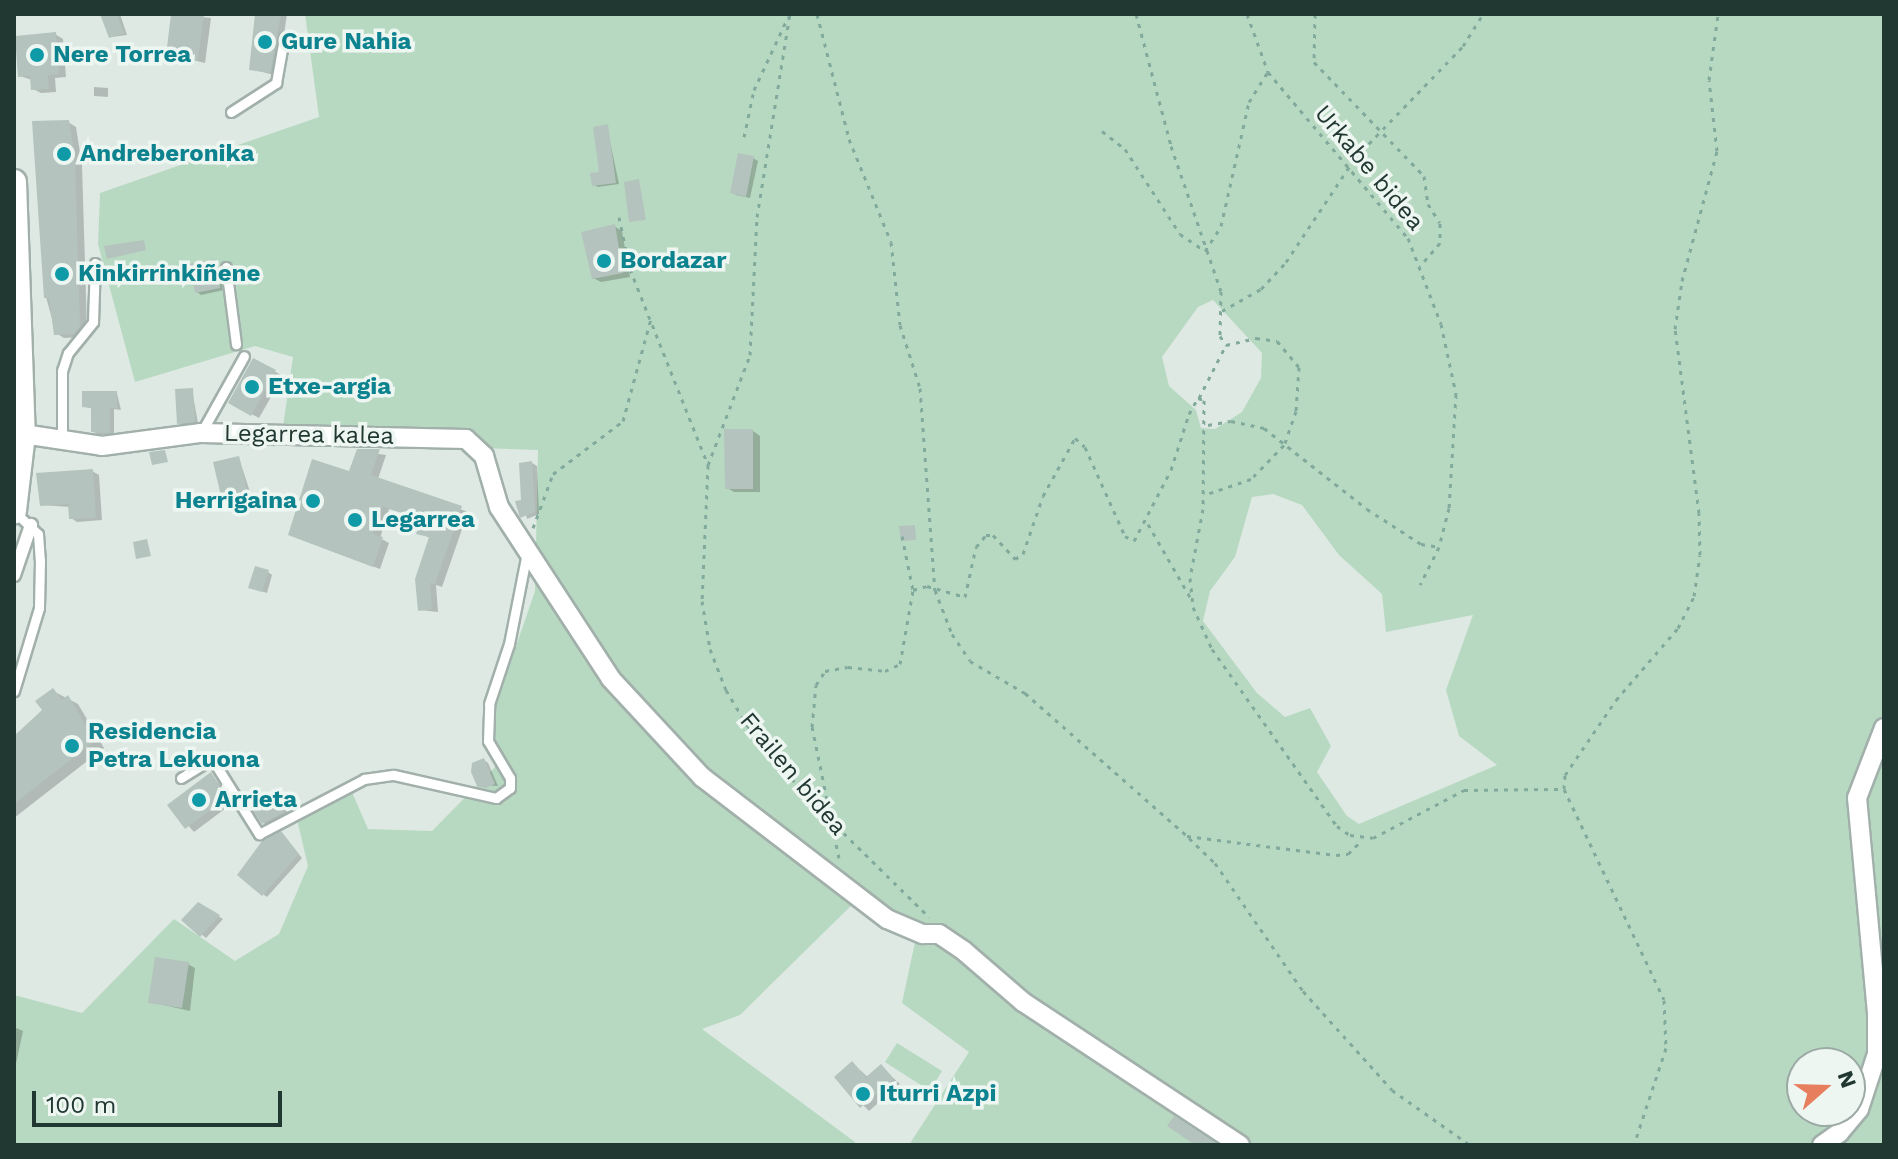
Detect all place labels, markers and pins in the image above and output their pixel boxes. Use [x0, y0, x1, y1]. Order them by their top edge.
place label: Gure Nahia [281, 28, 412, 56]
marker: Gure Nahia [256, 33, 274, 51]
place label: Nere Torrea [53, 41, 192, 69]
marker: Nere Torrea [28, 46, 46, 64]
place label: Andreberonika [80, 140, 254, 168]
marker: Andreberonika [55, 145, 73, 163]
place label: Bordazar [620, 247, 727, 275]
marker: Bordazar [595, 252, 613, 270]
place label: Kinkirrinkiñene [78, 260, 260, 288]
marker: Kinkirrinkiñene [53, 265, 71, 283]
place label: Etxe-argia [268, 373, 391, 401]
marker: Etxe-argia [243, 378, 261, 396]
place label: Herrigaina [175, 487, 297, 515]
marker: Herrigaina [304, 492, 322, 510]
place label: Legarrea [371, 506, 475, 534]
marker: Legarrea [346, 511, 364, 529]
place label: Residencia Petra Lekuona [88, 718, 260, 774]
marker: Residencia Petra Lekuona [63, 737, 81, 755]
place label: Arrieta [215, 786, 297, 814]
marker: Arrieta [190, 791, 208, 809]
place label: Iturri Azpi [879, 1080, 997, 1108]
marker: Iturri Azpi [854, 1085, 872, 1103]

